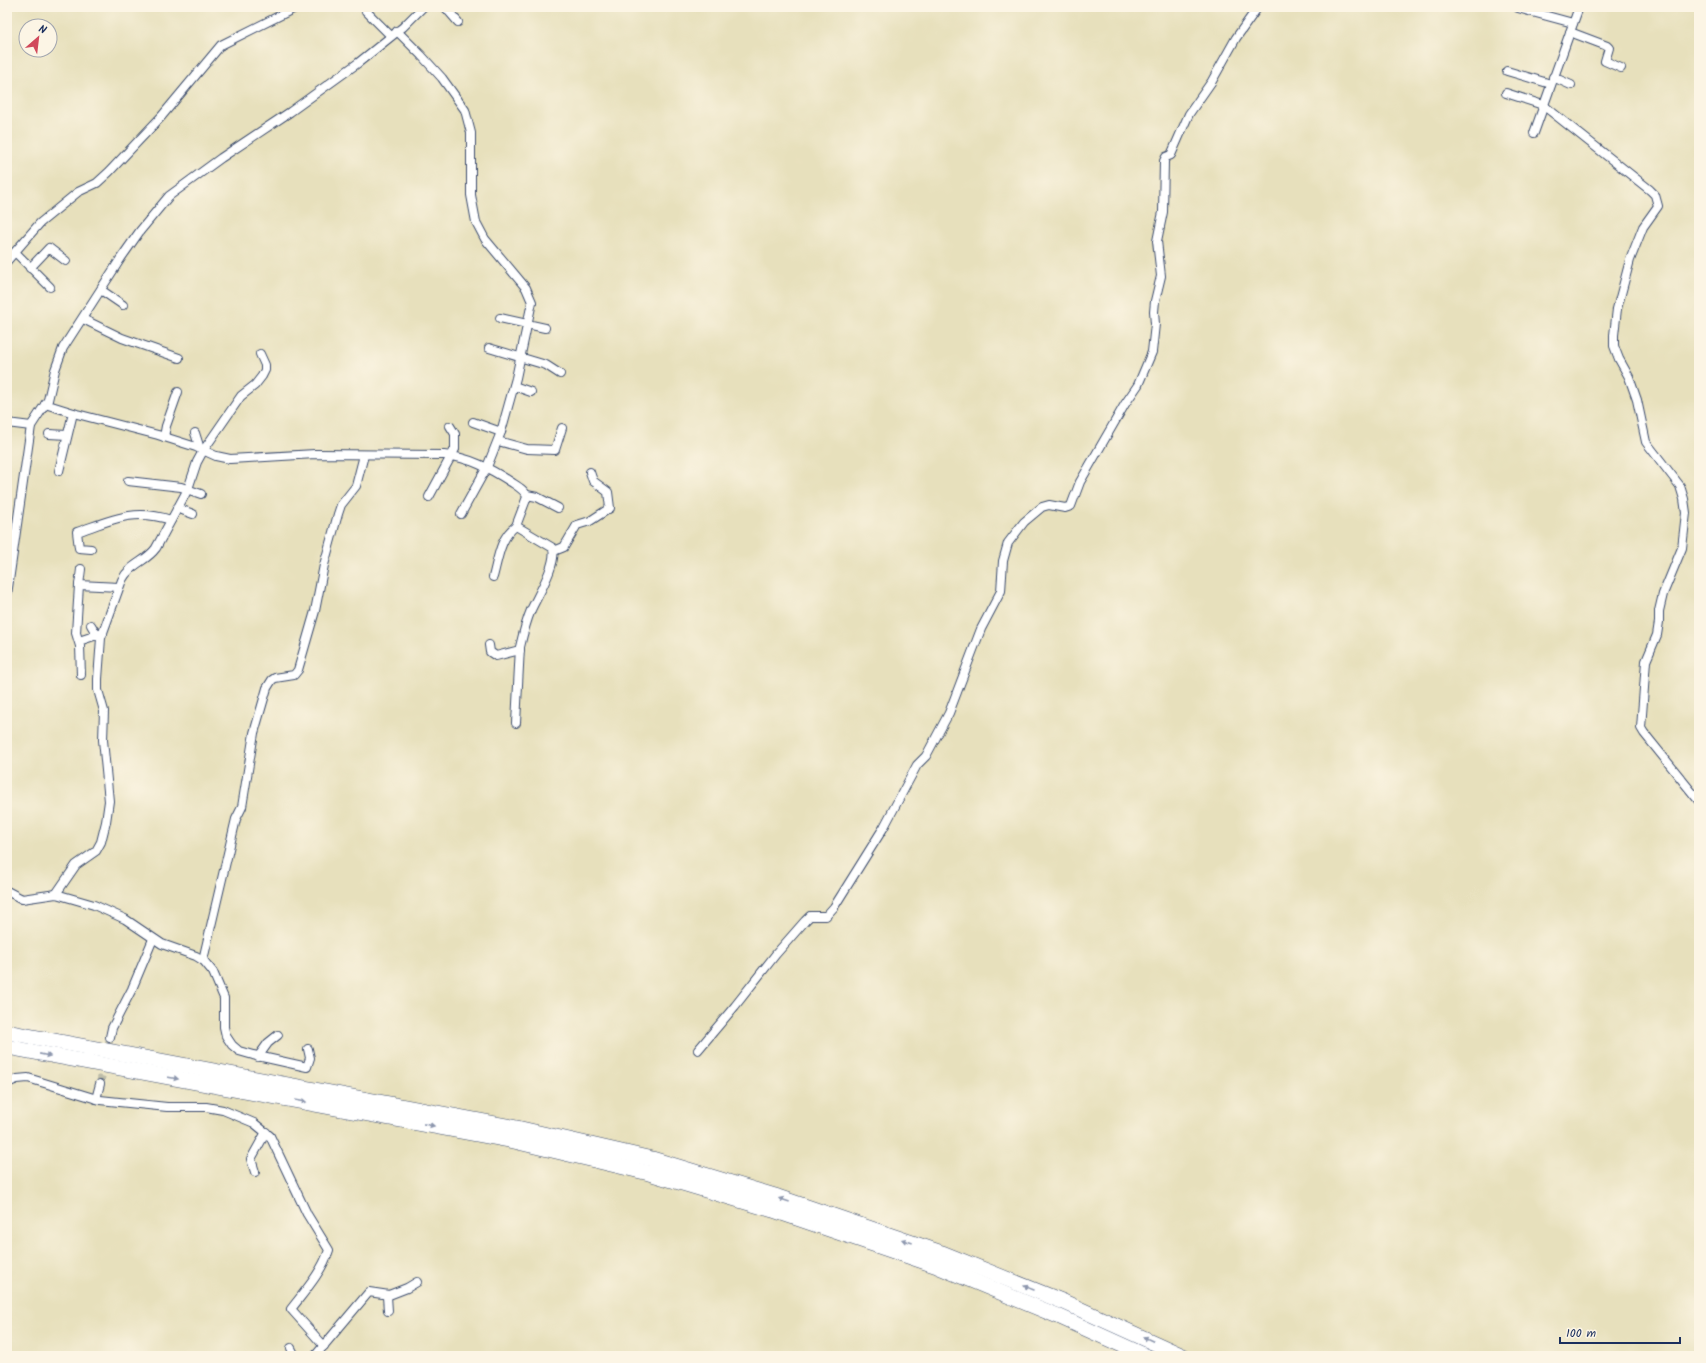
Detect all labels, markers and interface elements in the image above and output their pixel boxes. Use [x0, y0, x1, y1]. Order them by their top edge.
north arrow [18, 18, 58, 58]
text: N [35, 20, 50, 40]
one-way arrow [39, 1052, 51, 1058]
one-way arrow [167, 1076, 179, 1082]
one-way arrow [295, 1099, 307, 1105]
one-way arrow [423, 1122, 435, 1128]
one-way arrow [778, 1196, 790, 1202]
one-way arrow [901, 1238, 913, 1244]
one-way arrow [1022, 1284, 1034, 1290]
scale bar [1560, 1319, 1680, 1345]
text: 100 m [1566, 1324, 1597, 1343]
one-way arrow [1142, 1336, 1154, 1343]

